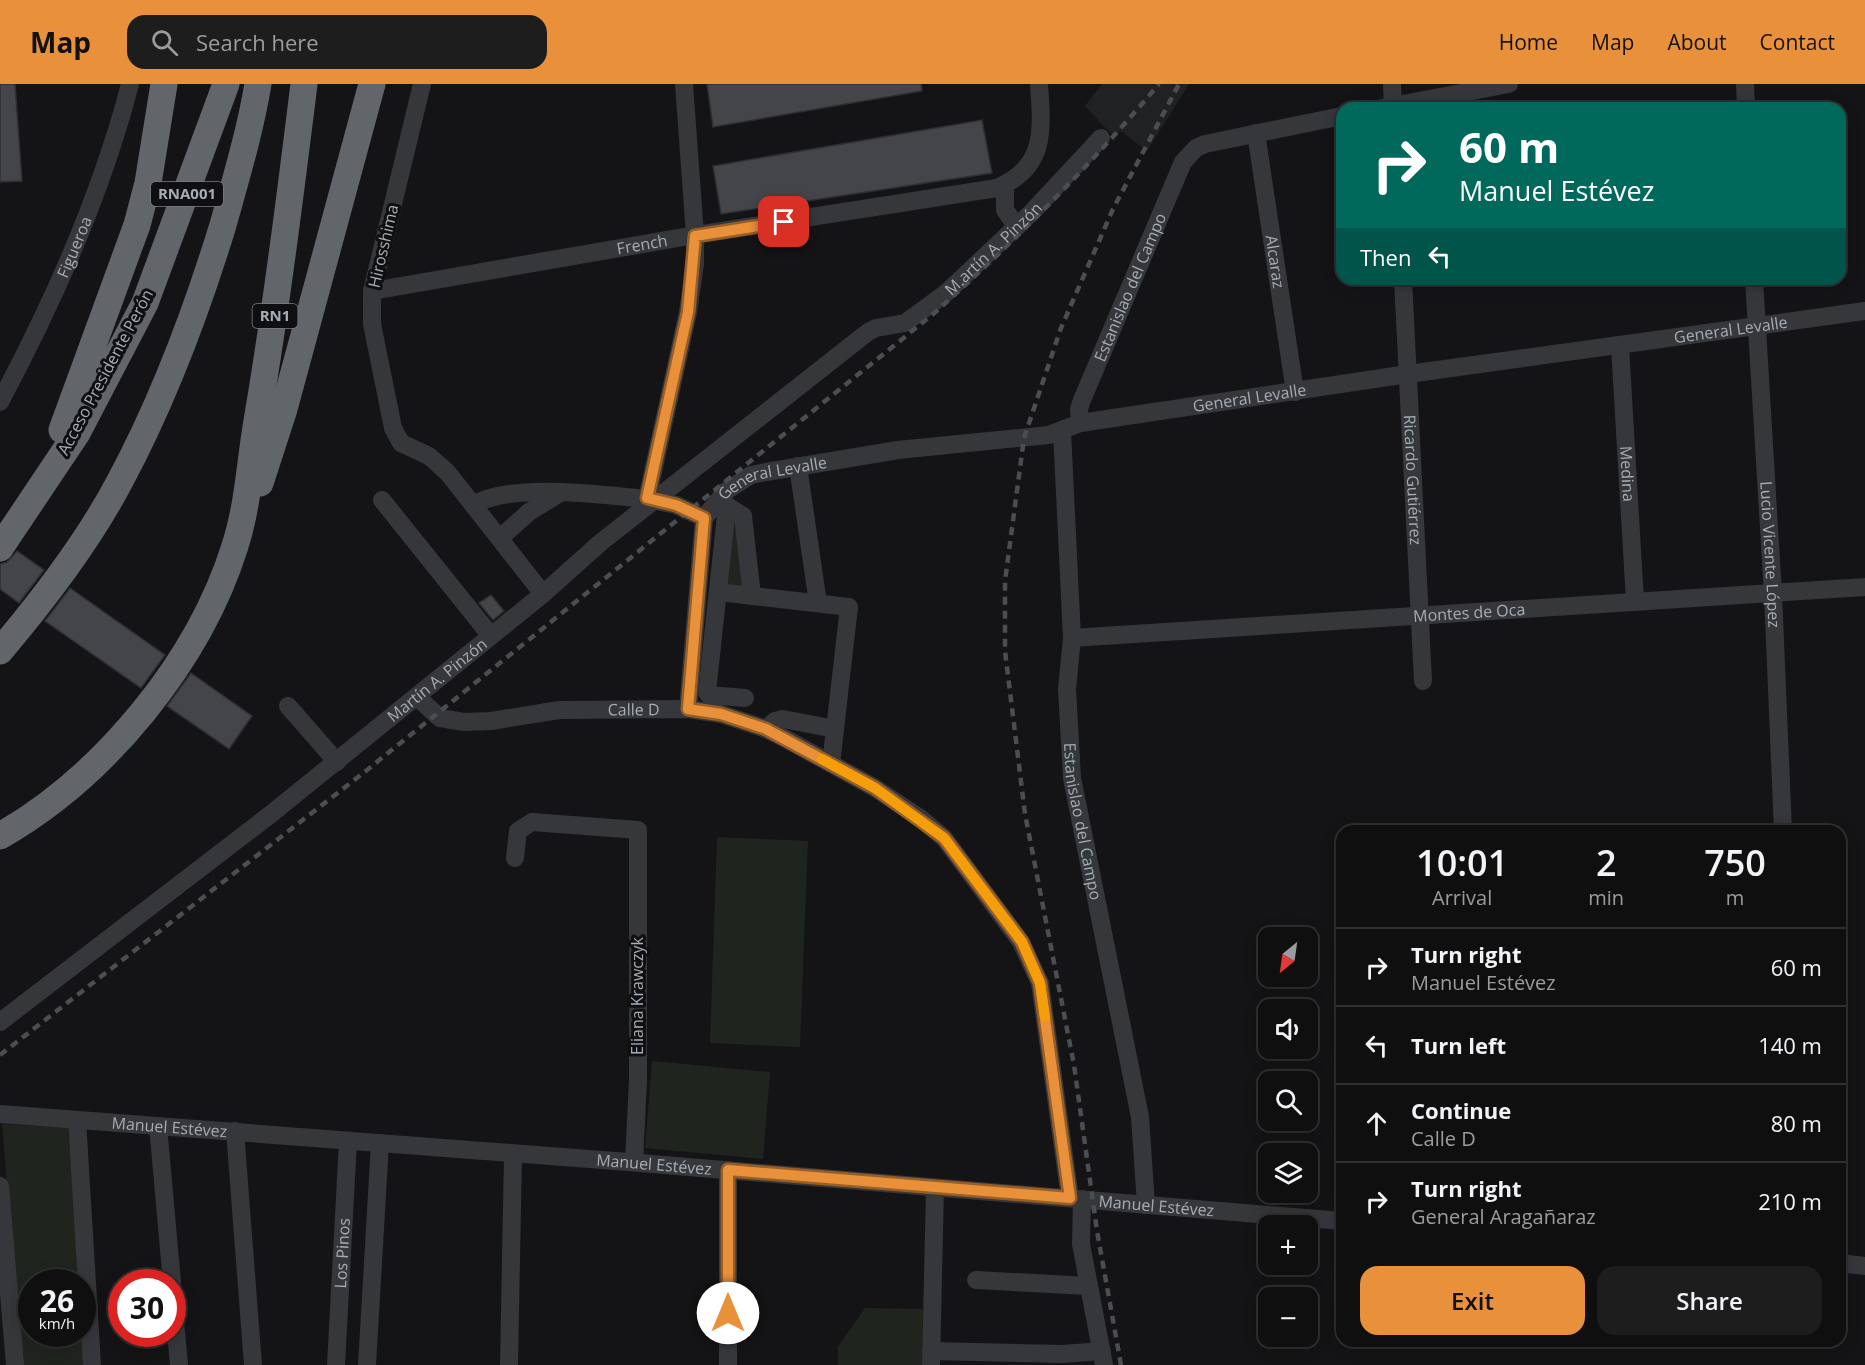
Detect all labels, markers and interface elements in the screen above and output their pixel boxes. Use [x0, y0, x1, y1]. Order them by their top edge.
search box [127, 15, 547, 69]
text: Map [30, 23, 91, 61]
icon: search [148, 26, 181, 59]
text: Search here [196, 27, 319, 57]
text: Home [1499, 28, 1558, 56]
text: Map [1591, 28, 1634, 56]
text: About [1667, 28, 1727, 56]
text: Contact [1760, 28, 1835, 56]
text: 60 m [1459, 118, 1559, 175]
icon: right [1360, 126, 1438, 204]
text: Manuel Estévez [1459, 172, 1654, 209]
road number: RNA001 [151, 182, 223, 206]
pin [758, 196, 809, 247]
street label: M.artín A. Pinzón [940, 197, 1047, 300]
street label: Hirosshima [363, 202, 403, 290]
icon: arrive [767, 205, 800, 238]
street label: Estanislao del Campo [1089, 210, 1171, 365]
street label: Figueroa [52, 213, 97, 281]
street label: French [615, 229, 669, 259]
street label: Alcaraz [1260, 233, 1290, 290]
icon: left [1423, 240, 1456, 273]
text: Then [1360, 242, 1411, 272]
street label: Acceso Presidente Perón [52, 285, 158, 459]
road number: RN1 [252, 304, 298, 328]
street label: General Levalle [1673, 311, 1789, 348]
street label: General Levalle [1191, 378, 1308, 417]
street label: Ricardo Gutiérrez [1399, 414, 1427, 545]
street label: Medina [1615, 445, 1640, 502]
street label: General Levalle [712, 451, 828, 504]
street label: Lucio Vicente López [1755, 481, 1785, 628]
street label: Montes de Oca [1412, 598, 1526, 627]
street label: Martín A. Pinzón [382, 633, 491, 727]
street label: Calle D [608, 698, 660, 721]
street label: Estanislao del Campo [1059, 742, 1107, 902]
text: 10:01 [1416, 838, 1508, 887]
text: 2 [1596, 838, 1617, 887]
text: 750 [1704, 838, 1766, 887]
text: Arrival [1432, 884, 1492, 911]
text: min [1588, 884, 1624, 911]
text: m [1726, 884, 1744, 911]
north arrow [1258, 927, 1318, 987]
map controls [1258, 927, 1318, 1347]
street label: Eliana Krawczyk [626, 936, 648, 1055]
text: Turn right [1411, 939, 1522, 969]
icon: right [1360, 951, 1393, 984]
text: 60 m [1771, 952, 1822, 982]
text: Manuel Estévez [1411, 969, 1556, 996]
button: sound [1258, 999, 1318, 1059]
icon: left [1360, 1029, 1393, 1062]
text: Turn left [1411, 1030, 1506, 1060]
text: 140 m [1758, 1030, 1822, 1060]
button: search [1258, 1071, 1318, 1131]
text: Continue [1411, 1095, 1511, 1125]
icon: ahead [1360, 1107, 1393, 1140]
text: 80 m [1771, 1108, 1822, 1138]
street label: Manuel Estévez [111, 1112, 228, 1142]
text: Calle D [1411, 1125, 1476, 1152]
button: layers [1258, 1143, 1318, 1203]
street label: Manuel Estévez [596, 1149, 713, 1180]
text: Turn right [1411, 1173, 1522, 1203]
icon: right [1360, 1185, 1393, 1218]
text: 210 m [1758, 1186, 1822, 1216]
street label: Manuel Estévez [1098, 1190, 1215, 1221]
text: General Aragañaraz [1411, 1203, 1596, 1230]
button: + [1258, 1215, 1318, 1275]
street label: Los Pinos [329, 1217, 355, 1289]
button: Exit [1360, 1266, 1585, 1335]
button: Share [1597, 1266, 1822, 1335]
speed limit sign: 30 [108, 1269, 186, 1347]
text: 26 [40, 1280, 74, 1321]
position arrow [696, 1281, 760, 1345]
button: − [1258, 1287, 1318, 1347]
text: km/h [39, 1313, 75, 1333]

